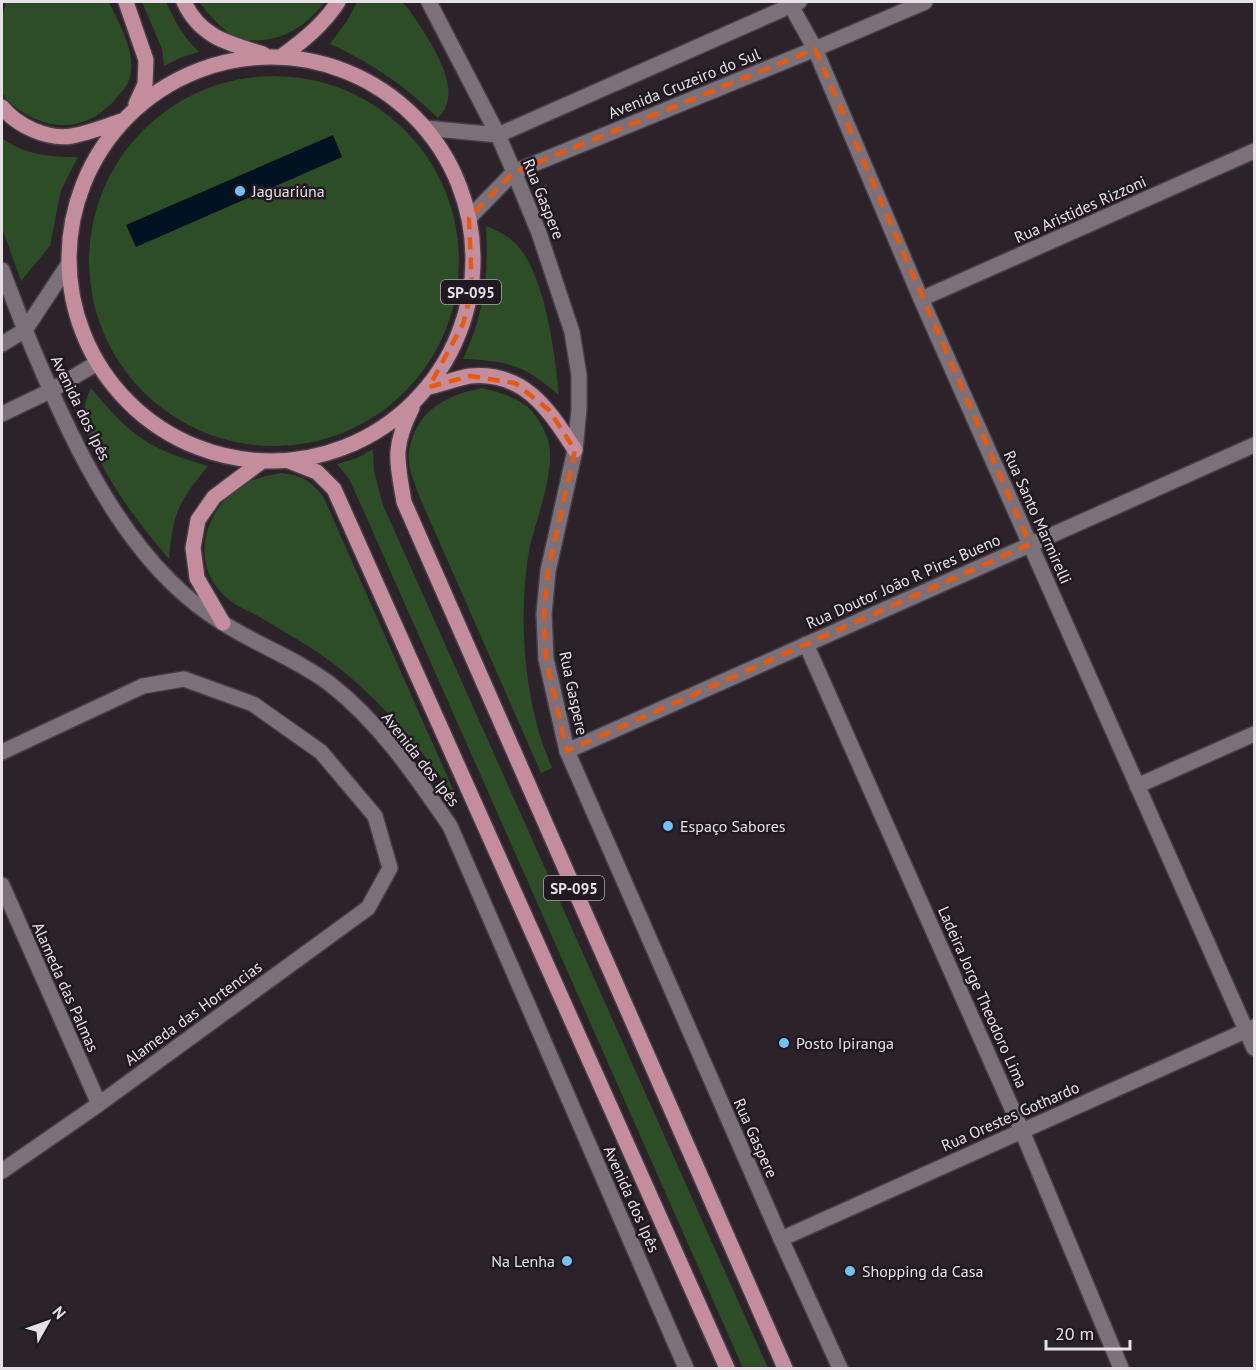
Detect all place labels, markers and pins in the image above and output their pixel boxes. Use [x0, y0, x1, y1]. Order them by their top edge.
place label: Jaguariúna [251, 181, 325, 201]
marker: Jaguariúna [233, 184, 247, 198]
place label: Espaço Sabores [680, 816, 786, 836]
marker: Espaço Sabores [661, 819, 675, 833]
place label: Posto Ipiranga [796, 1033, 894, 1053]
marker: Posto Ipiranga [777, 1036, 791, 1050]
place label: Na Lenha [491, 1251, 555, 1271]
marker: Na Lenha [560, 1254, 574, 1268]
place label: Shopping da Casa [862, 1261, 983, 1281]
marker: Shopping da Casa [843, 1264, 857, 1278]

